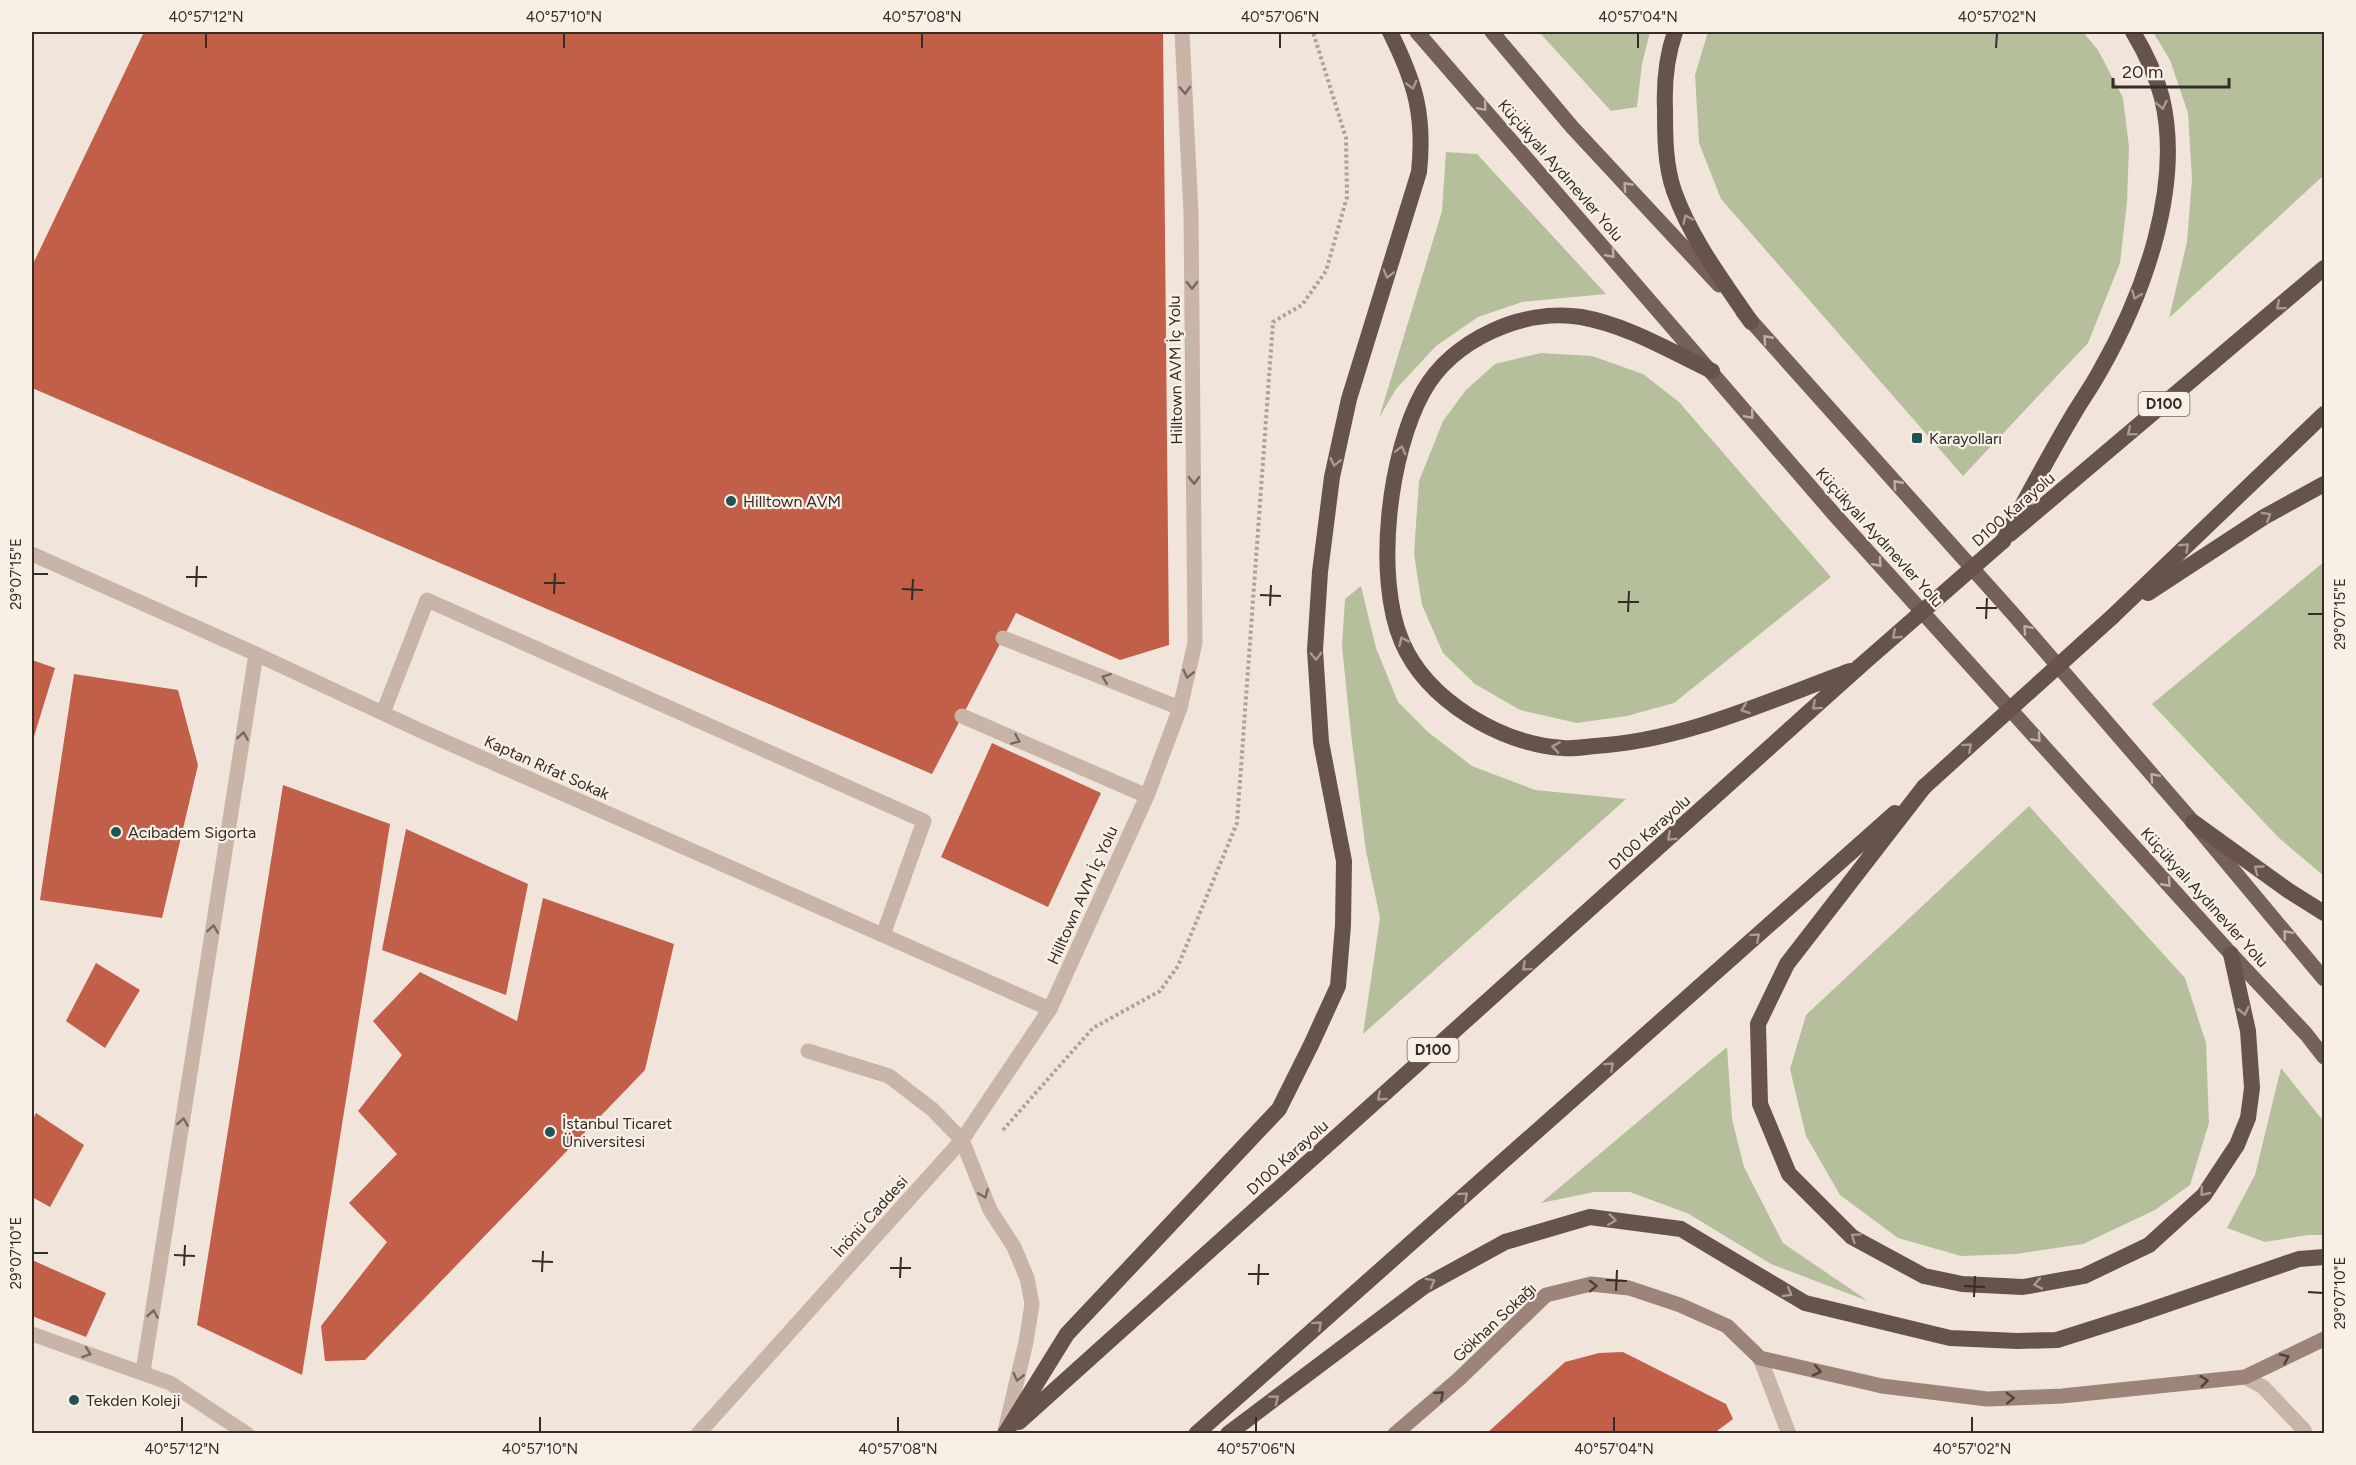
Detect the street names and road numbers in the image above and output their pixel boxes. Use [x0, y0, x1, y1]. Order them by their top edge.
street label: Küçükyalı Aydınevler Yolu [1494, 96, 1627, 245]
street label: Hilltown AVM İç Yolu [1165, 295, 1186, 445]
road number: D100 [2138, 392, 2190, 416]
street label: Küçükyalı Aydınevler Yolu [1812, 464, 1947, 611]
street label: D100 Karayolu [1968, 468, 2059, 550]
street label: Kaptan Rıfat Sokak [481, 731, 612, 804]
street label: D100 Karayolu [1605, 791, 1694, 874]
street label: Hilltown AVM İç Yolu [1043, 823, 1122, 967]
street label: Küçükyalı Aydınevler Yolu [2137, 824, 2272, 971]
road number: D100 [1408, 1038, 1458, 1062]
street label: D100 Karayolu [1243, 1116, 1332, 1199]
street label: İnönü Caddesi [829, 1172, 912, 1261]
street label: Gökhan Sokağı [1449, 1279, 1540, 1366]

